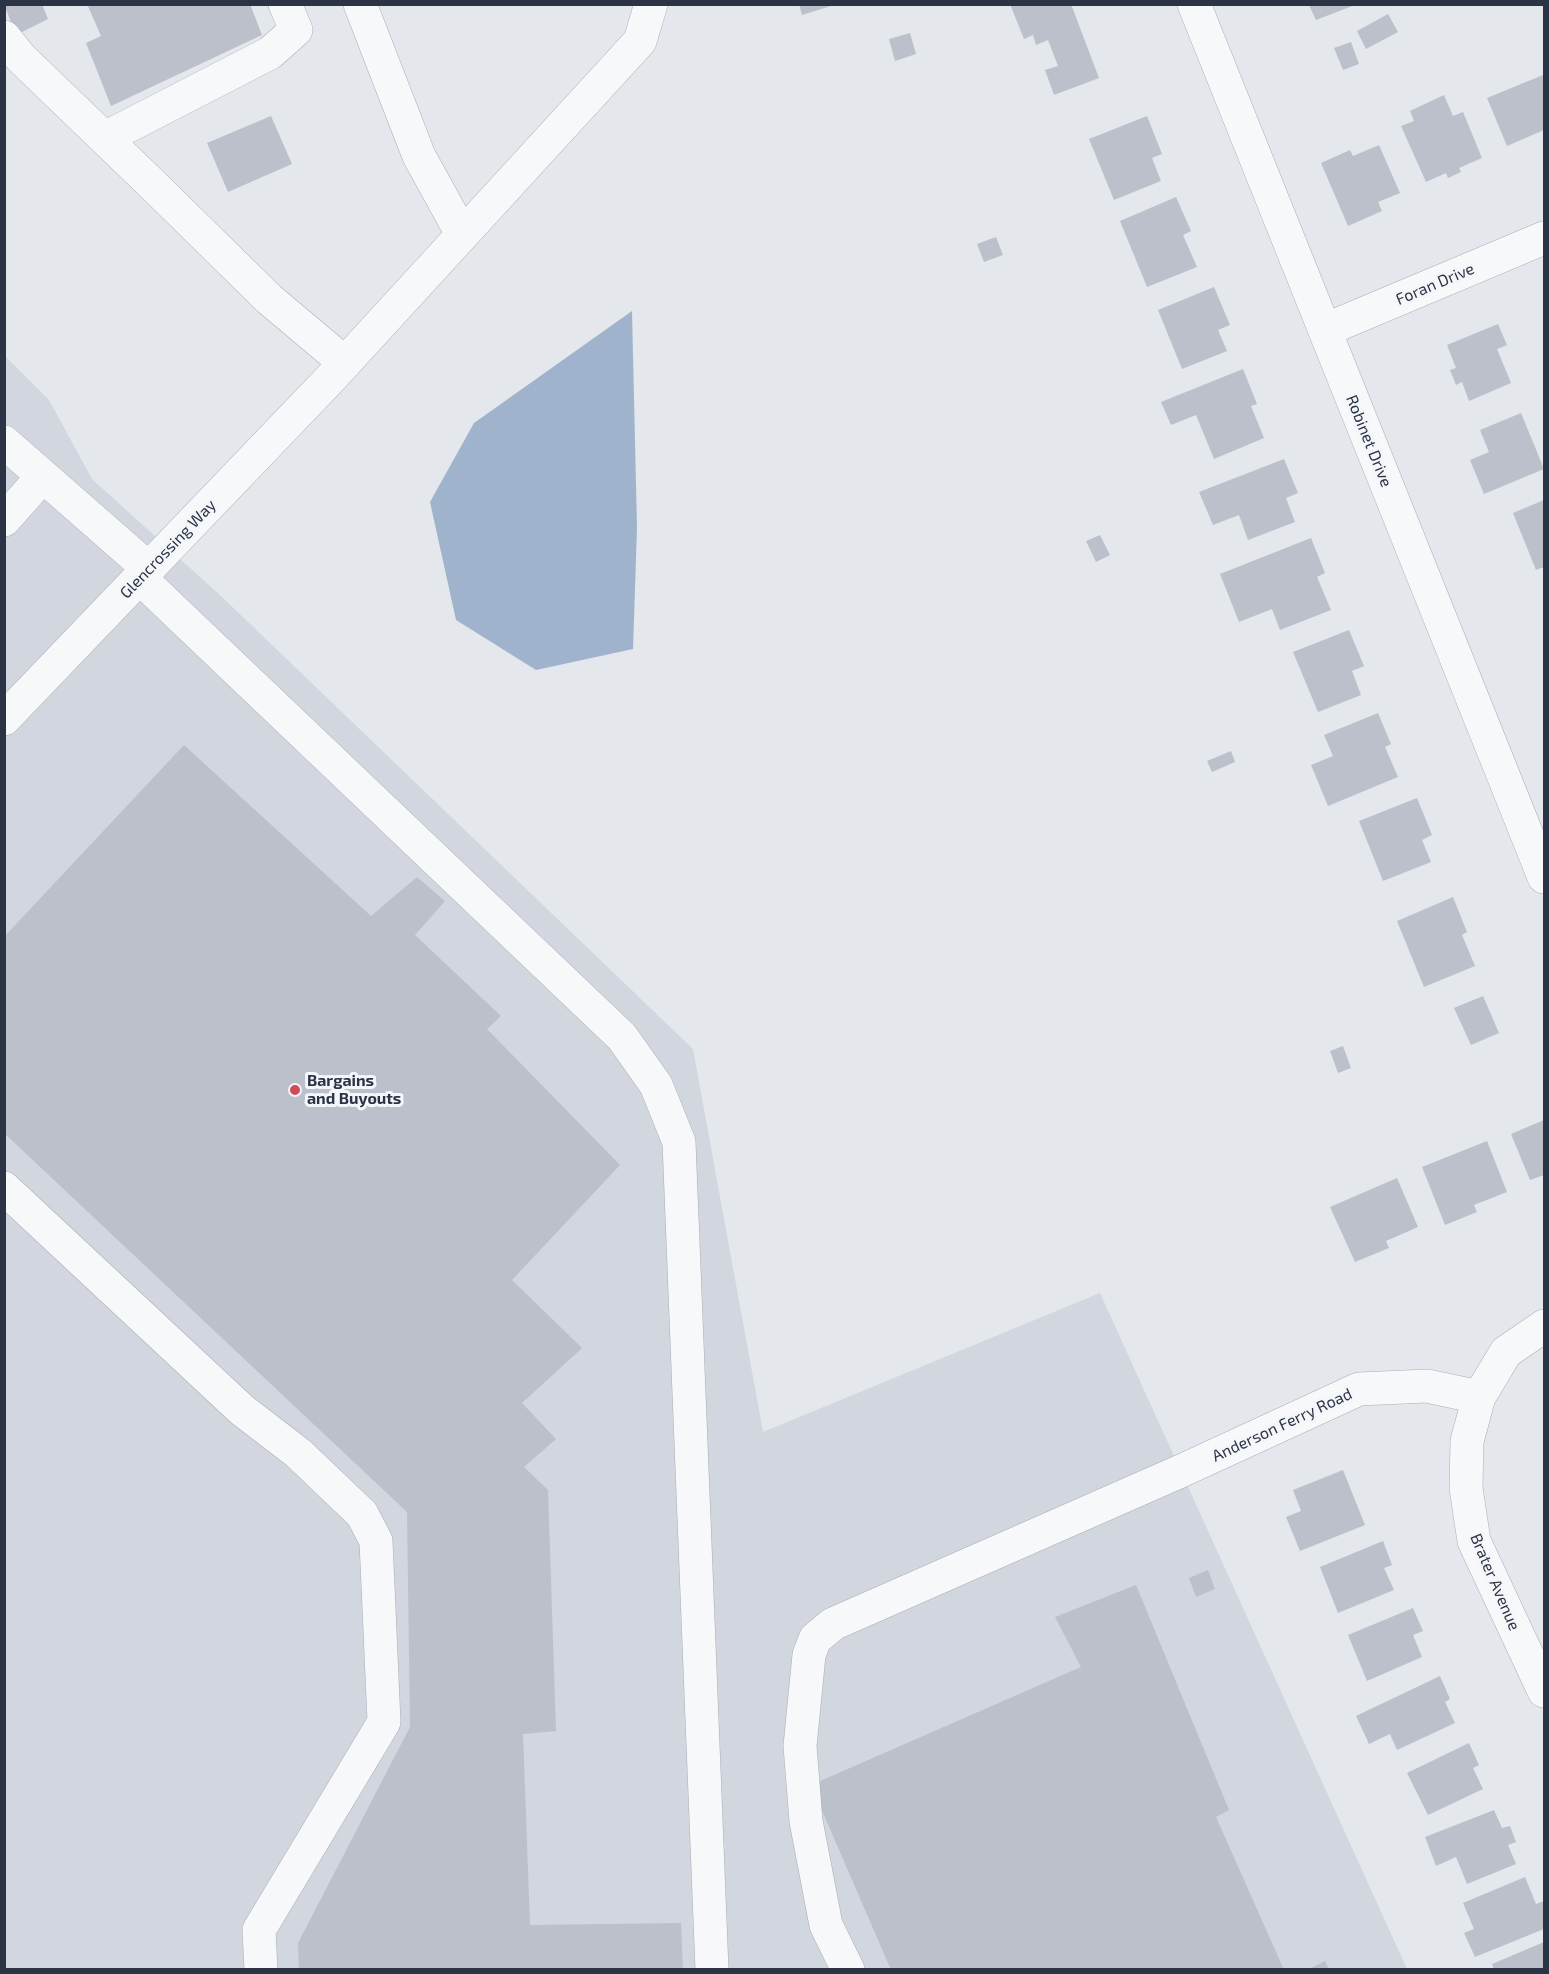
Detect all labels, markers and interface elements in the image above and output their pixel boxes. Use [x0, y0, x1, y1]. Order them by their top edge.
street label: Foran Drive [1393, 259, 1477, 309]
street label: Robinet Drive [1342, 392, 1396, 490]
street label: Glencrossing Way [116, 496, 220, 602]
place label: Bargains and Buyouts [307, 1071, 401, 1109]
marker: Bargains and Buyouts [288, 1083, 302, 1097]
street label: Anderson Ferry Road [1209, 1384, 1355, 1466]
street label: Brater Avenue [1466, 1531, 1524, 1633]

